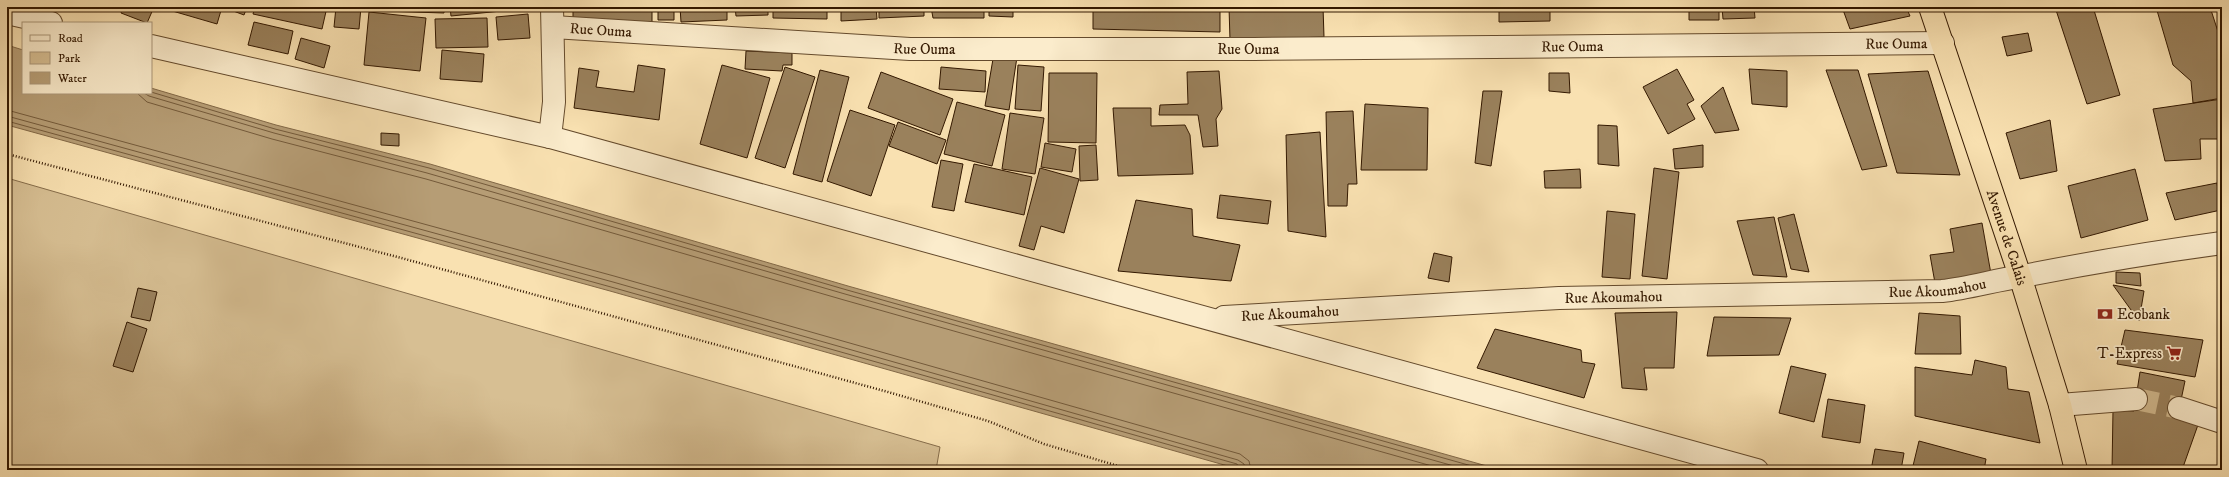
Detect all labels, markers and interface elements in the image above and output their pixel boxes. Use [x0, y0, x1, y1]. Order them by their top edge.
street label: Rue Ouma [569, 19, 633, 42]
legend [22, 22, 152, 94]
text: Road [58, 31, 83, 46]
street label: Rue Ouma [1865, 34, 1928, 54]
street label: Rue Ouma [1541, 37, 1604, 56]
street label: Rue Ouma [893, 39, 956, 59]
street label: Rue Ouma [1217, 40, 1280, 59]
text: Park [58, 51, 80, 66]
text: Water [57, 71, 87, 86]
street label: Avenue de Calais [1982, 187, 2031, 288]
street label: Rue Akoumahou [1888, 274, 1988, 302]
street label: Rue Akoumahou [1564, 287, 1663, 308]
street label: Rue Akoumahou [1240, 301, 1339, 326]
bank icon: Ecobank [2096, 305, 2114, 323]
place label: Ecobank [2117, 305, 2171, 324]
place label: T-Express [2097, 344, 2162, 363]
supermarket icon: T-Express [2165, 344, 2183, 362]

